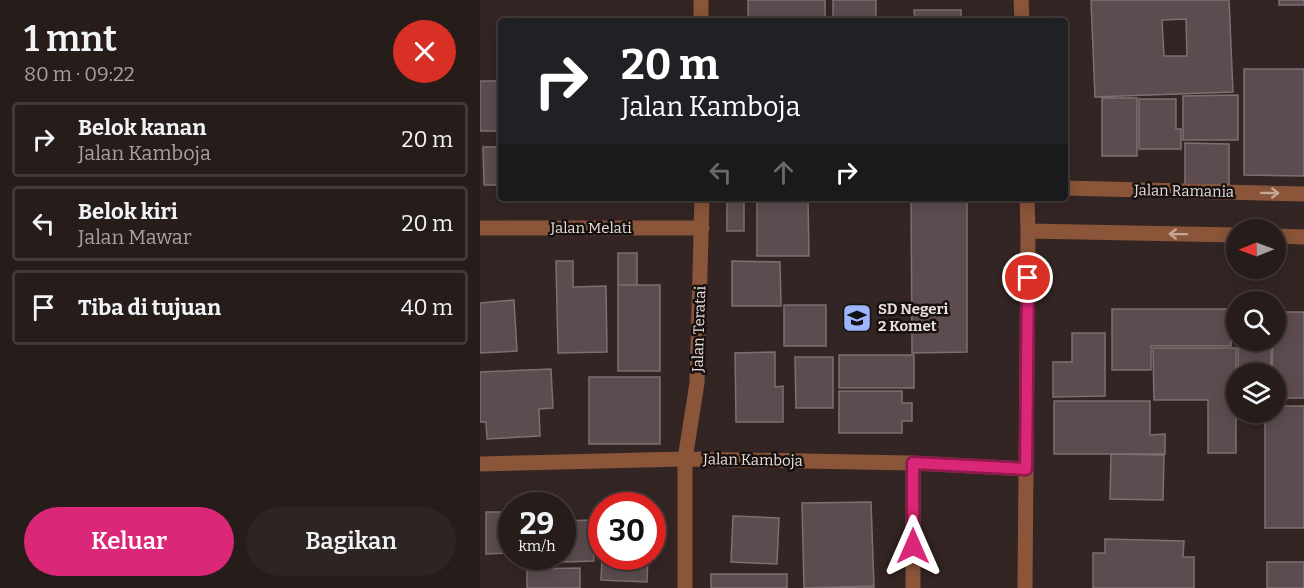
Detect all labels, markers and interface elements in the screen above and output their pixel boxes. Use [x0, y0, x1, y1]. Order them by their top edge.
text: 1 mnt [24, 17, 117, 61]
button: close [393, 20, 456, 83]
text: 20 m [621, 40, 719, 90]
icon: right [522, 42, 600, 120]
text: 80 m · 09:22 [24, 62, 135, 86]
text: Jalan Kamboja [621, 91, 800, 123]
text: Belok kanan [78, 114, 206, 141]
icon: right [27, 123, 60, 156]
text: 20 m [402, 126, 453, 153]
text: Jalan Kamboja [78, 141, 211, 165]
icon: left [704, 156, 737, 189]
icon: ahead [767, 156, 800, 189]
icon: right [830, 156, 863, 189]
street label: Jalan Ramania [1133, 181, 1234, 201]
one-way arrow [1260, 187, 1280, 199]
text: Belok kiri [78, 198, 178, 225]
icon: left [27, 207, 60, 240]
text: 20 m [402, 210, 453, 237]
street label: Jalan Melati [549, 219, 632, 237]
north arrow [1226, 219, 1286, 279]
map controls [1226, 219, 1286, 423]
text: Jalan Mawar [78, 225, 192, 249]
one-way arrow [1168, 228, 1188, 240]
pin [1002, 252, 1053, 303]
icon: arrive [1011, 261, 1044, 294]
street label: Jalan Teratai [688, 285, 710, 373]
icon: arrive [27, 291, 60, 324]
button: search [1226, 291, 1286, 351]
text: Tiba di tujuan [78, 294, 221, 321]
text: 40 m [401, 294, 453, 321]
place label: SD Negeri 2 Komet [878, 300, 948, 335]
school or university icon: SD Negeri 2 Komet [841, 302, 873, 334]
button: layers [1226, 363, 1286, 423]
street label: Jalan Kamboja [702, 450, 803, 470]
speed limit sign: 30 [588, 492, 666, 570]
text: 29 [520, 506, 554, 542]
button: Keluar [24, 507, 234, 576]
button: Bagikan [246, 507, 456, 576]
position arrow [881, 514, 945, 578]
text: km/h [518, 537, 556, 555]

